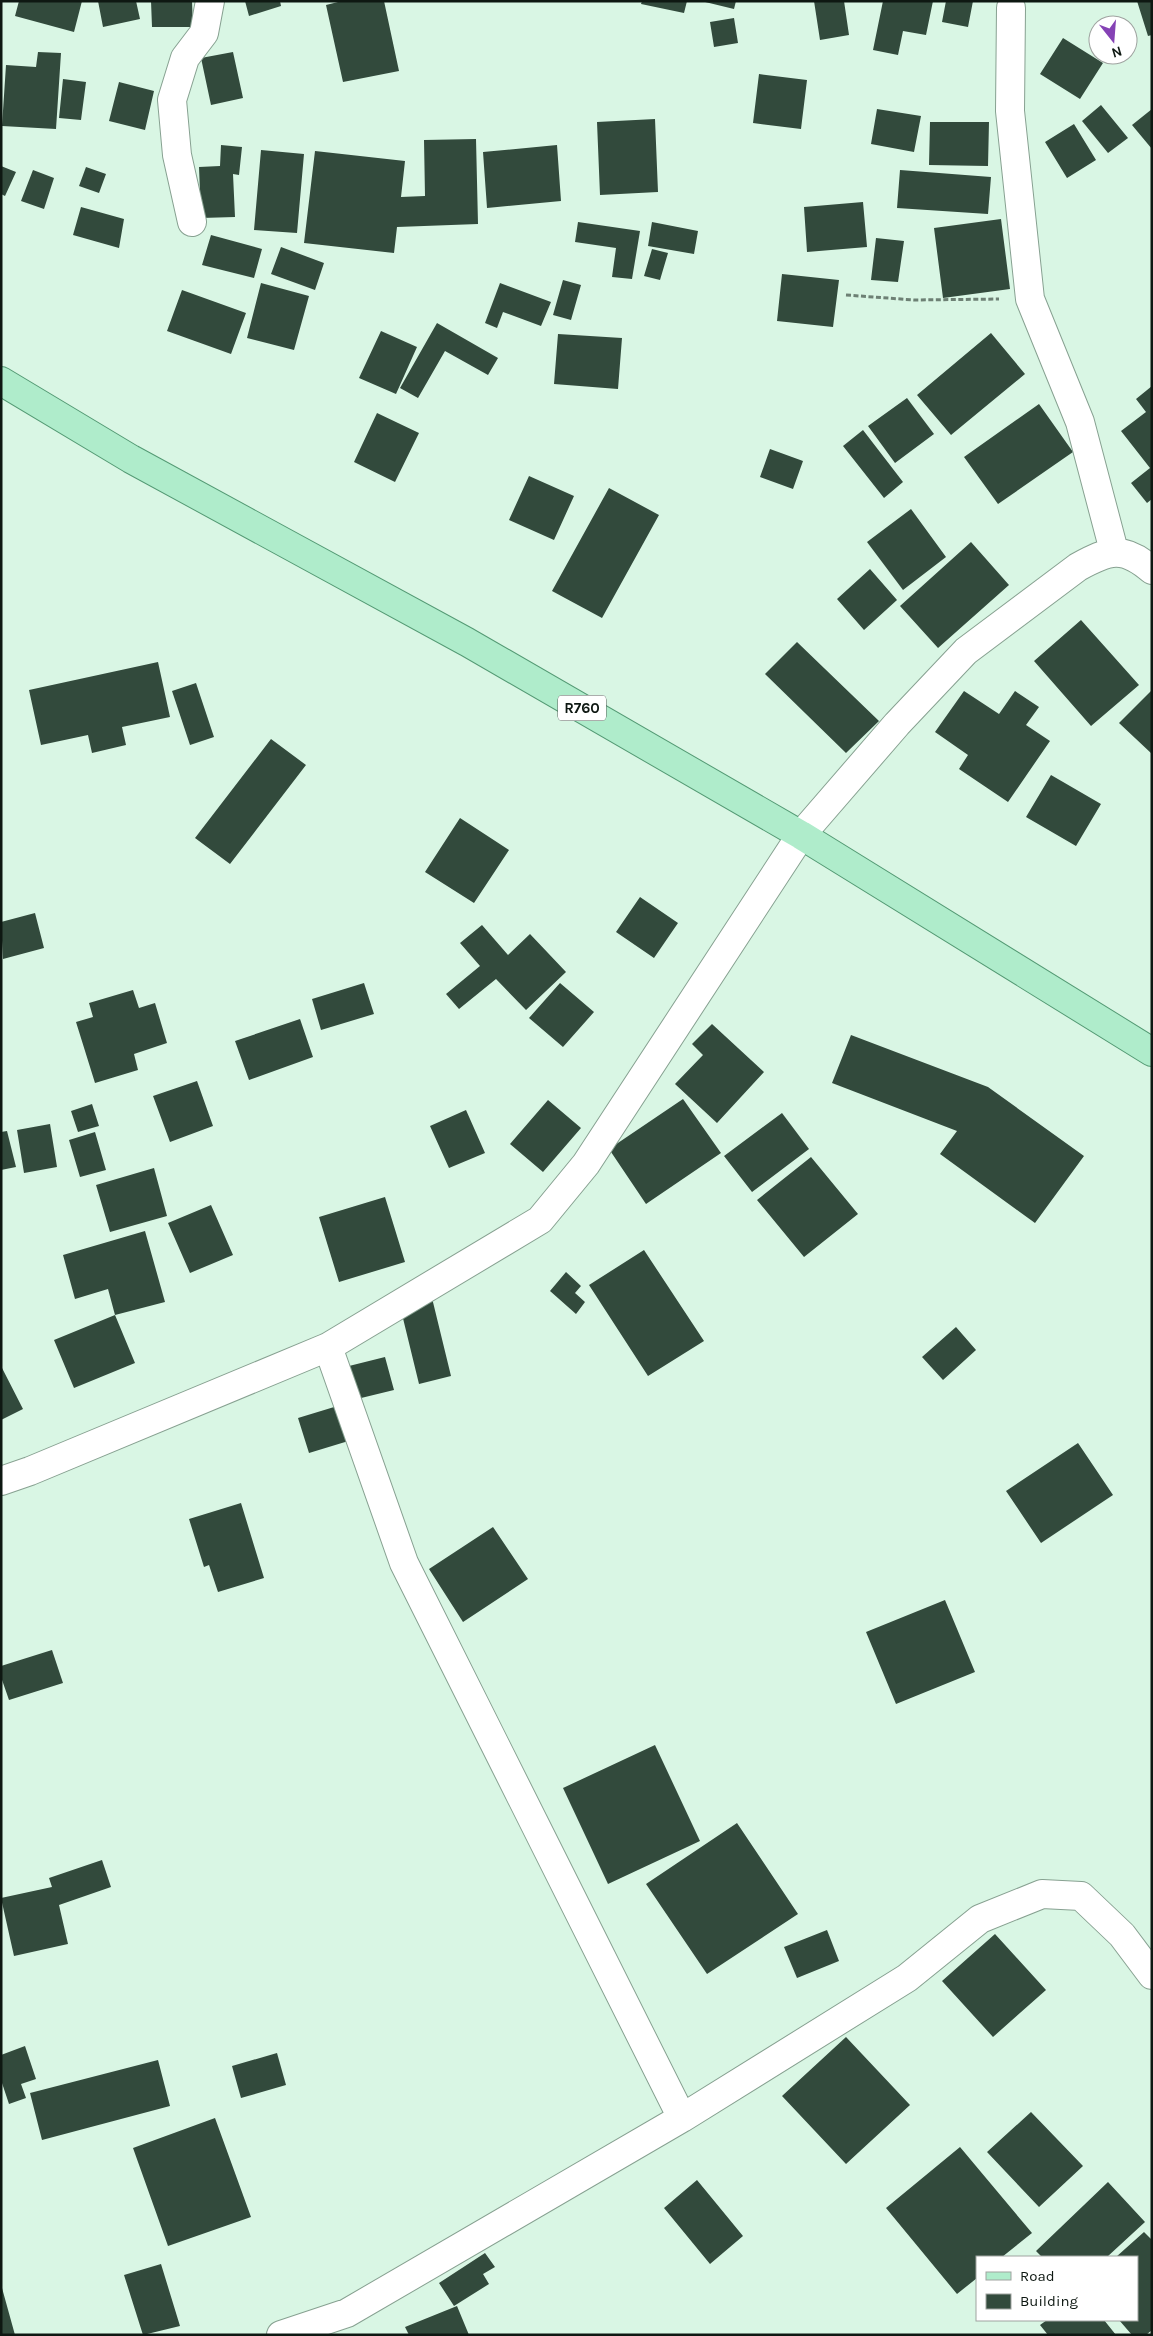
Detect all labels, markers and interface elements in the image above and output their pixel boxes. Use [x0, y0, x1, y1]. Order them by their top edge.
north arrow [1088, 15, 1138, 65]
text: N [1109, 42, 1124, 62]
road number: R760 [558, 696, 606, 720]
legend [976, 2256, 1138, 2321]
text: Road [1020, 2267, 1055, 2285]
text: Building [1020, 2292, 1078, 2310]

